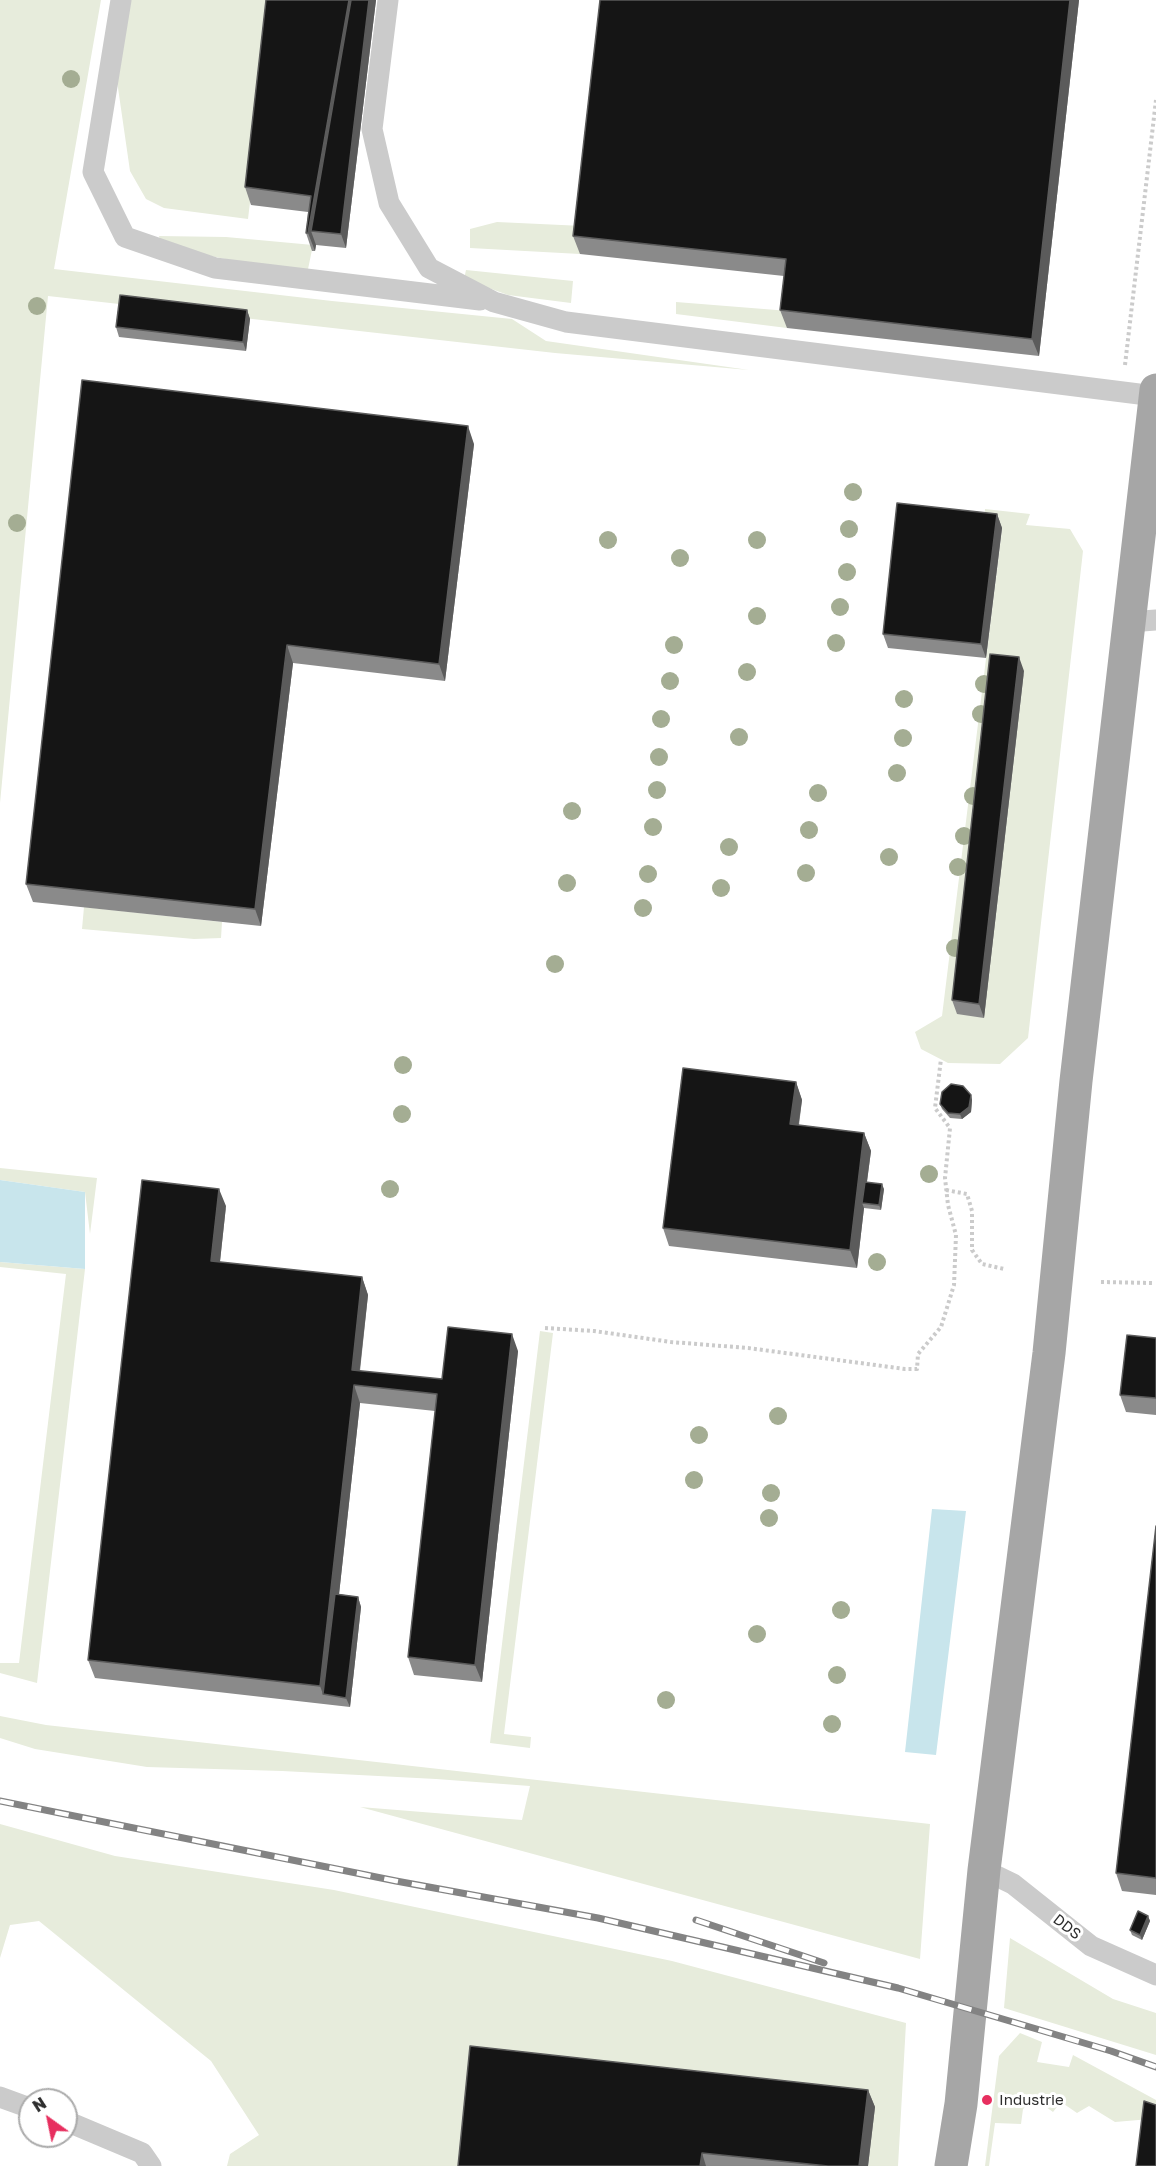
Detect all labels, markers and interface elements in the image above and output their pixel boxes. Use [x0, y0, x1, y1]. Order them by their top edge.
street label: DDS [1049, 1910, 1085, 1944]
north arrow [18, 2088, 78, 2148]
place label: Industrie [999, 2091, 1064, 2109]
text: N [29, 2093, 50, 2116]
marker: Industrie [980, 2093, 994, 2107]

